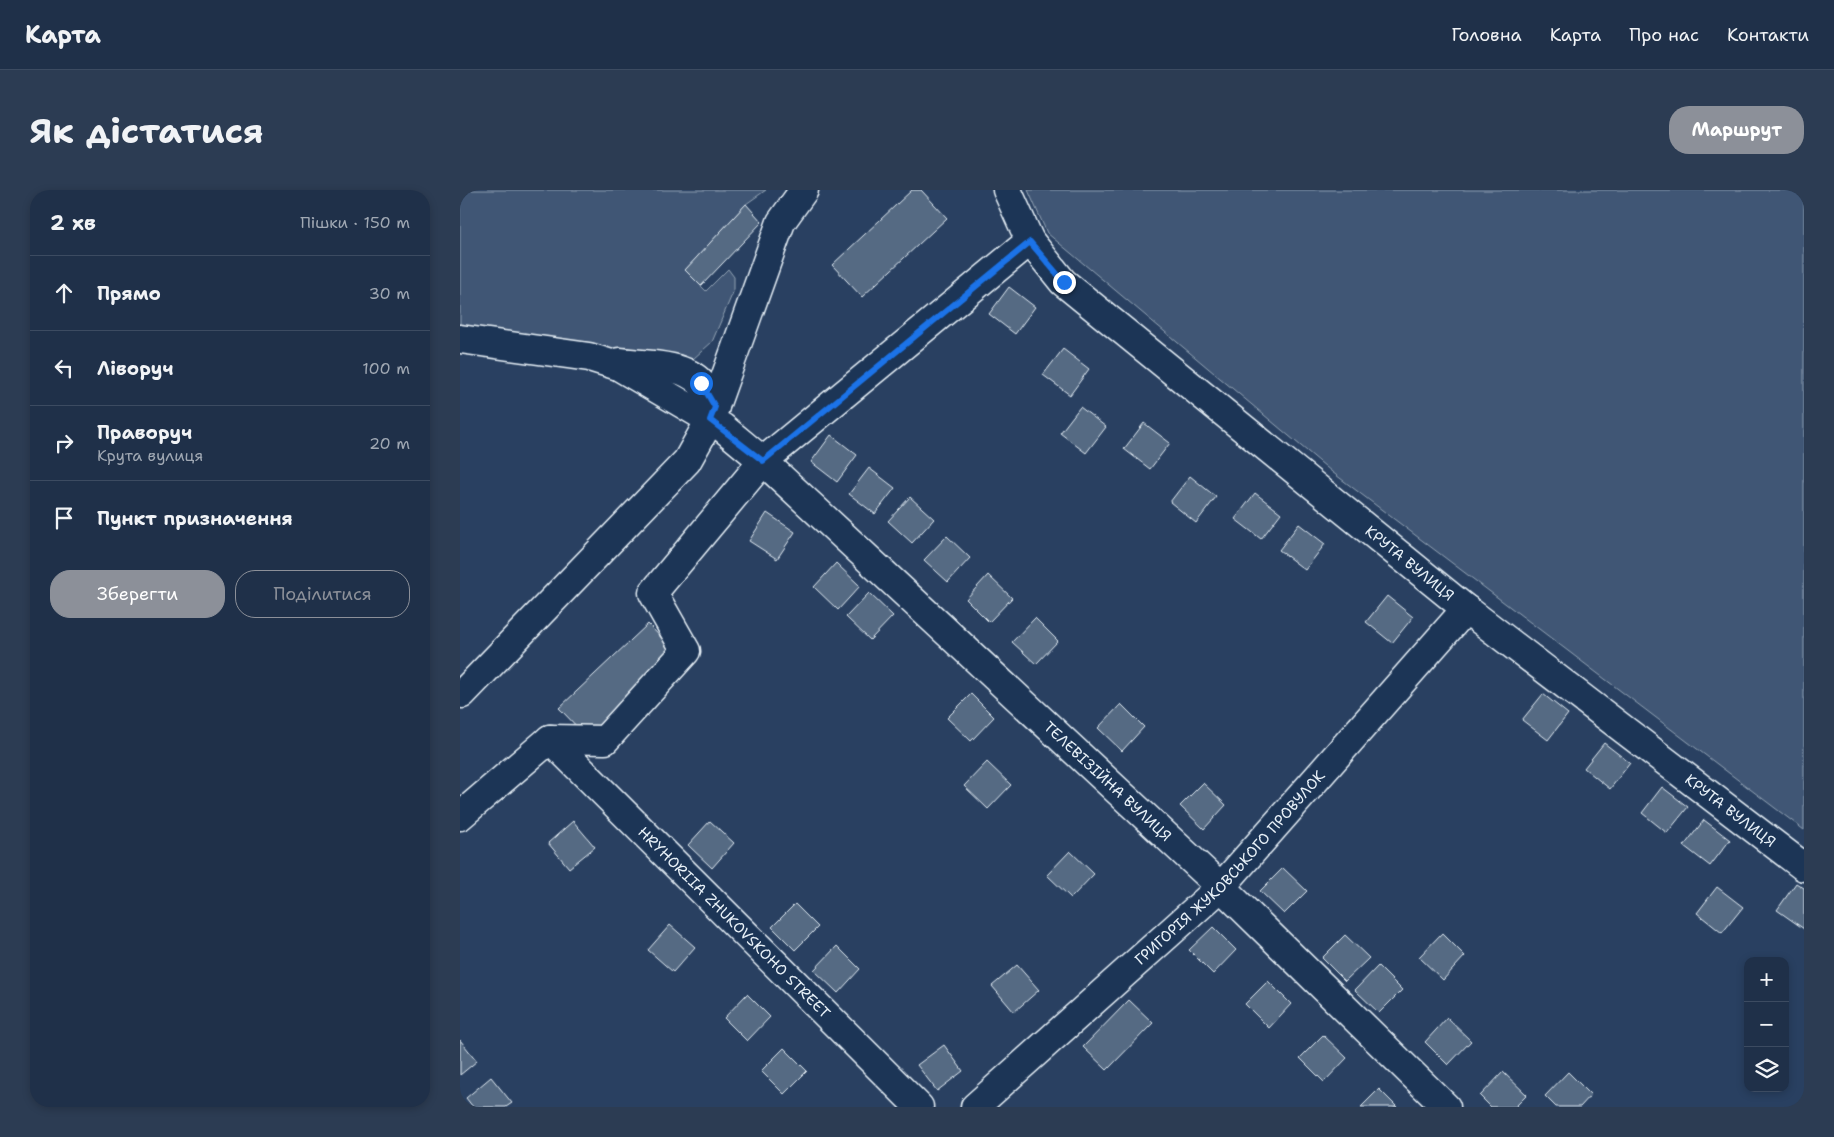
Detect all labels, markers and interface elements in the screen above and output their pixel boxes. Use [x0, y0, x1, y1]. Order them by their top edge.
text: Карта [25, 19, 101, 51]
text: Головна [1451, 23, 1522, 47]
text: Карта [1550, 23, 1601, 47]
text: Про нас [1629, 23, 1699, 47]
text: Контакти [1727, 23, 1809, 47]
button: Маршрут [1669, 106, 1804, 154]
text: Як дістатися [30, 107, 264, 154]
text: 2 хв [50, 209, 96, 237]
text: Пішки · 150 m [300, 212, 410, 233]
route end [1053, 271, 1076, 294]
icon: ahead [50, 279, 78, 307]
text: Прямо [97, 281, 161, 306]
text: 30 m [369, 283, 410, 304]
icon: left [50, 354, 78, 382]
text: Ліворуч [97, 356, 173, 381]
text: 100 m [362, 358, 410, 379]
route start [690, 372, 713, 395]
text: Праворуч [97, 420, 192, 445]
icon: right [50, 429, 78, 457]
text: 20 m [369, 433, 410, 454]
text: Крута вулиця [97, 445, 203, 466]
icon: arrive [50, 504, 78, 532]
text: Пункт призначення [97, 506, 293, 531]
street label: КРУТА ВУЛИЦЯ [1361, 521, 1458, 606]
button: Зберегти [50, 570, 225, 618]
button: Поділитися [235, 570, 410, 618]
street label: ТЕЛЕВІЗІЙНА ВУЛИЦЯ [1039, 717, 1176, 846]
street label: ГРИГОРІЯ ЖУКОВСЬКОГО ПРОВУЛОК [1130, 766, 1330, 970]
street label: КРУТА ВУЛИЦЯ [1681, 770, 1780, 852]
street label: HRYHORIIA ZHUKOVSKOHO STREET [634, 822, 835, 1023]
map controls [1744, 957, 1789, 1092]
button: + [1744, 957, 1789, 1002]
button: − [1744, 1002, 1789, 1047]
button: layers [1744, 1047, 1789, 1092]

